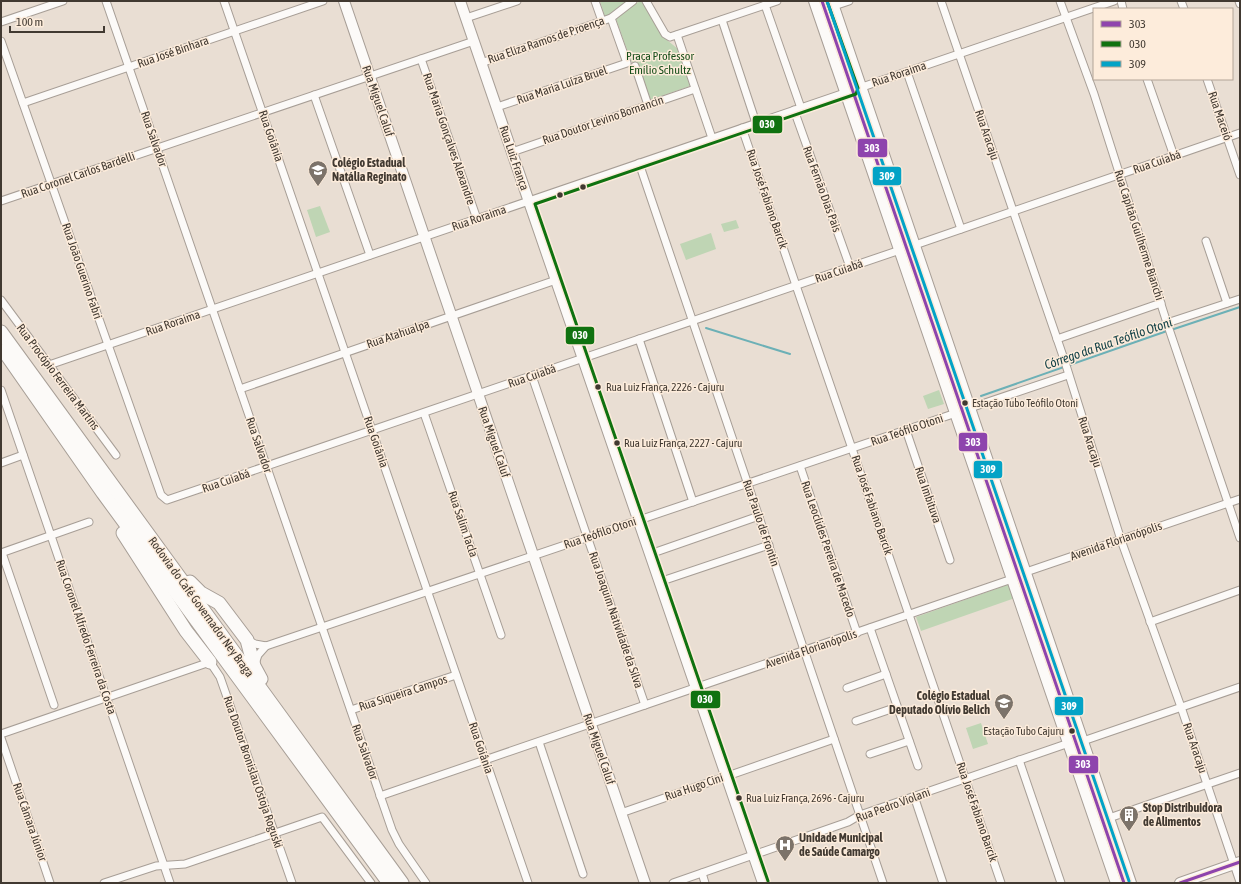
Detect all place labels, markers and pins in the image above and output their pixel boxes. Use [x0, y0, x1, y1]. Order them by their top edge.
place label: Colégio Estadual Natália Reginato [332, 156, 407, 184]
school or university icon: Colégio Estadual Natália Reginato [307, 159, 329, 187]
unlabelled marker [578, 182, 588, 192]
unlabelled marker [555, 190, 565, 200]
place label: Rua Luiz França, 2226 - Cajuru [606, 381, 724, 393]
marker: Rua Luiz França, 2226 - Cajuru [593, 382, 603, 392]
place label: Estação Tubo Teófilo Otoni [972, 397, 1078, 409]
marker: Estação Tubo Teófilo Otoni [960, 398, 970, 408]
place label: Rua Luiz França, 2227 - Cajuru [624, 437, 742, 449]
marker: Rua Luiz França, 2227 - Cajuru [612, 438, 622, 448]
place label: Colégio Estadual Deputado Olívio Belich [889, 689, 991, 717]
school or university icon: Colégio Estadual Deputado Olívio Belich [993, 692, 1015, 720]
place label: Estação Tubo Cajuru [983, 725, 1064, 737]
marker: Estação Tubo Cajuru [1067, 726, 1077, 736]
place label: Rua Luiz França, 2696 - Cajuru [746, 792, 864, 804]
marker: Rua Luiz França, 2696 - Cajuru [734, 793, 744, 803]
place label: Stop Distribuidora de Alimentos [1143, 801, 1223, 829]
building icon: Stop Distribuidora de Alimentos [1118, 804, 1140, 832]
place label: Unidade Municipal de Saúde Camargo [799, 831, 884, 859]
hospital icon: Unidade Municipal de Saúde Camargo [774, 834, 796, 862]

